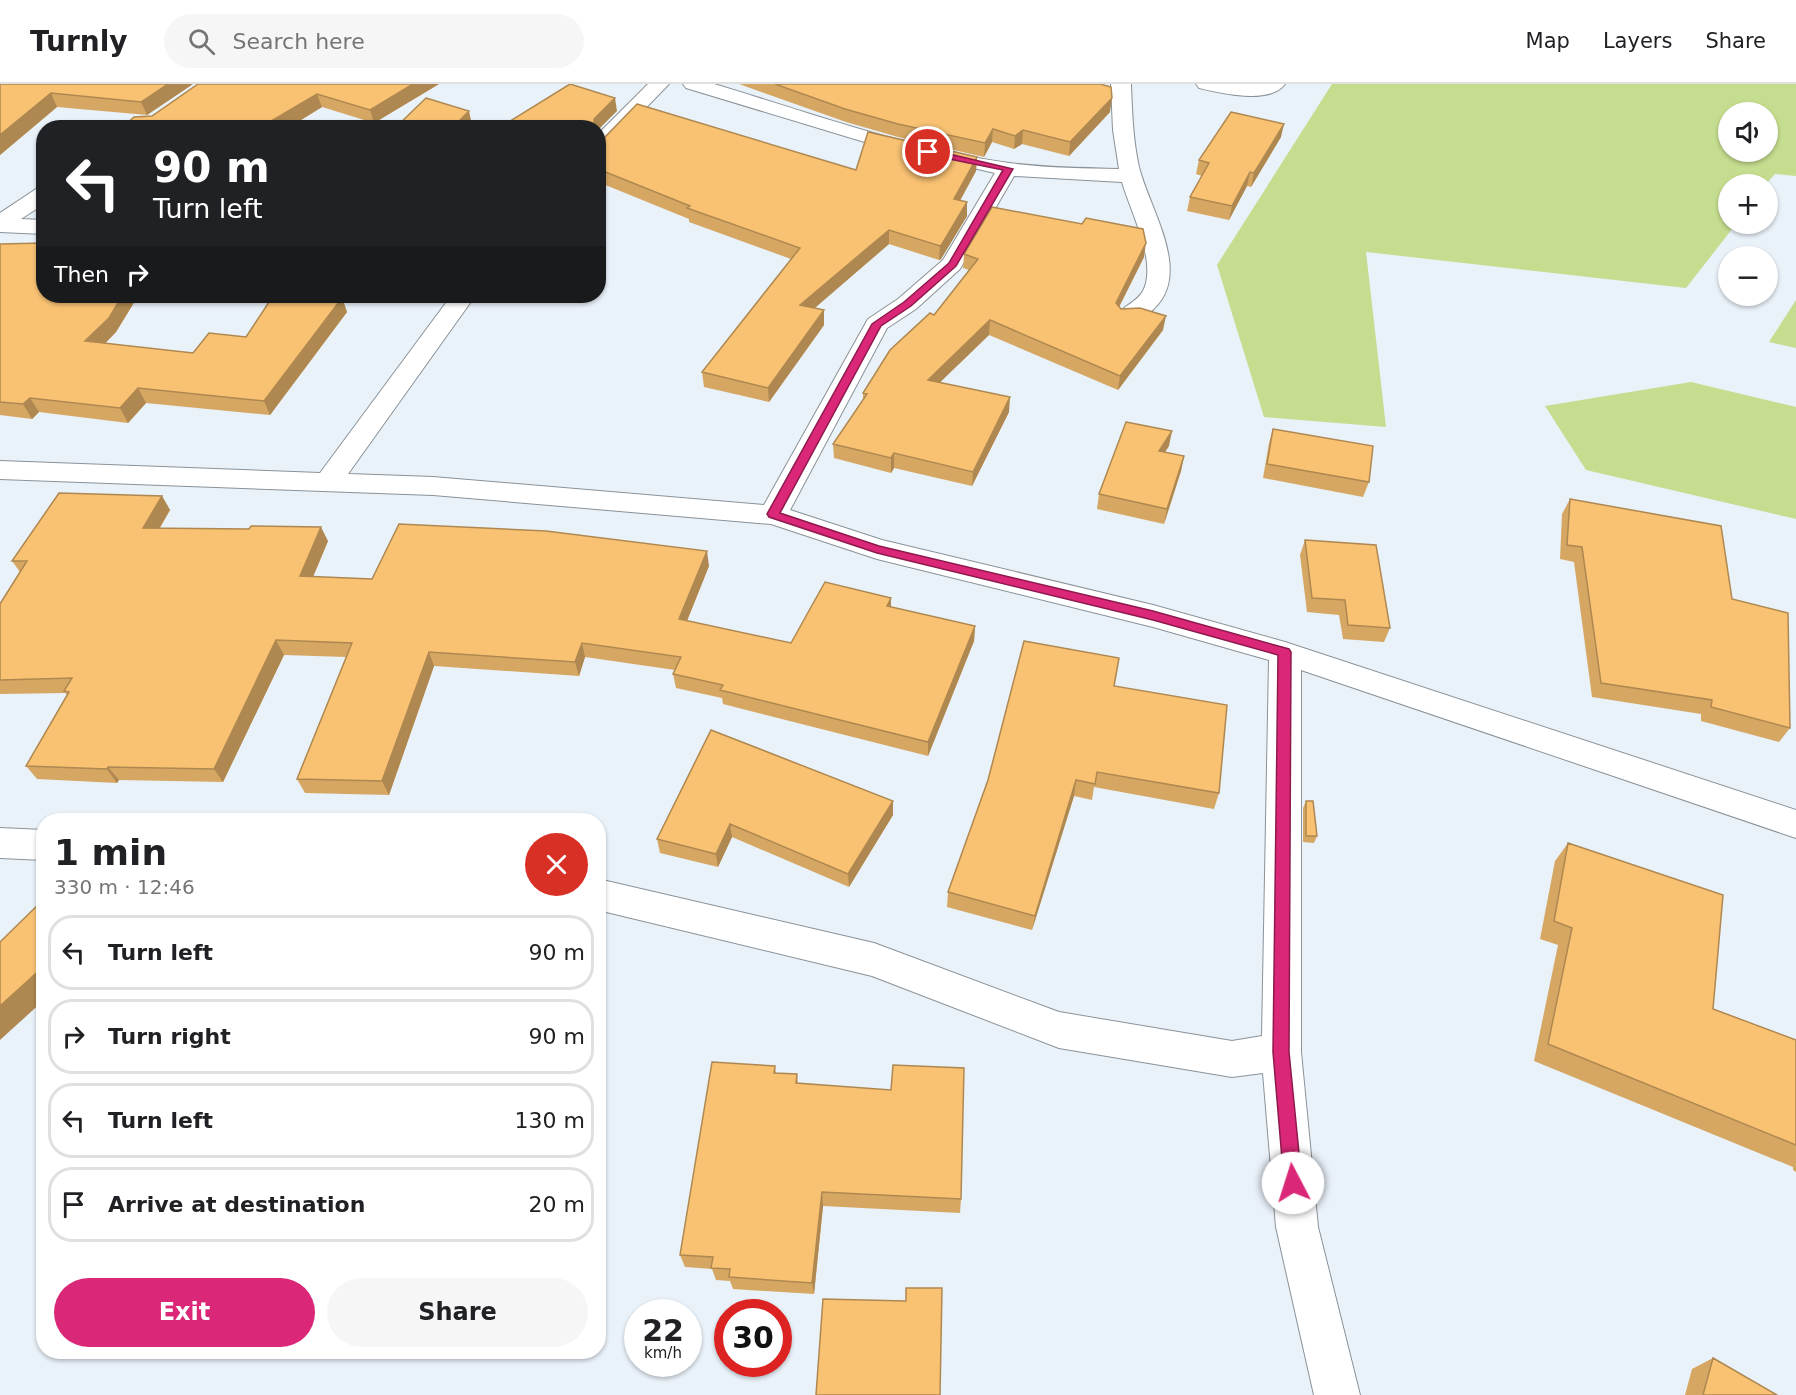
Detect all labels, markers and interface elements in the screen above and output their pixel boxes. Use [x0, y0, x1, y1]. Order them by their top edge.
search box [164, 14, 584, 68]
text: Turnly [30, 25, 128, 58]
icon: search [185, 25, 218, 58]
text: Search here [233, 29, 365, 54]
text: Map [1526, 29, 1570, 53]
text: Layers [1603, 29, 1672, 53]
text: Share [1705, 29, 1766, 53]
map controls [1718, 102, 1778, 306]
button: sound [1718, 102, 1778, 162]
pin [902, 126, 953, 177]
icon: arrive [911, 135, 944, 168]
text: 90 m [153, 143, 270, 192]
icon: left [54, 144, 132, 222]
button: + [1718, 174, 1778, 234]
text: Turn left [153, 193, 263, 224]
button: − [1718, 246, 1778, 306]
icon: right [121, 258, 154, 291]
text: Then [54, 262, 109, 287]
text: 1 min [54, 832, 167, 873]
button: close [525, 833, 588, 896]
text: 330 m · 12:46 [54, 875, 195, 899]
icon: left [57, 936, 90, 969]
text: Turn left [108, 940, 213, 965]
text: 90 m [529, 940, 585, 965]
icon: right [57, 1020, 90, 1053]
text: Turn right [108, 1024, 231, 1049]
text: 90 m [529, 1024, 585, 1049]
icon: left [57, 1104, 90, 1137]
text: Turn left [108, 1108, 213, 1133]
text: 130 m [515, 1108, 585, 1133]
position arrow [1261, 1151, 1325, 1215]
icon: arrive [57, 1188, 90, 1221]
text: Arrive at destination [108, 1192, 365, 1217]
text: 20 m [529, 1192, 585, 1217]
button: Exit [54, 1278, 315, 1347]
button: Share [327, 1278, 588, 1347]
speed limit sign: 30 [714, 1299, 792, 1377]
text: 22 [642, 1313, 684, 1348]
text: km/h [644, 1344, 682, 1362]

